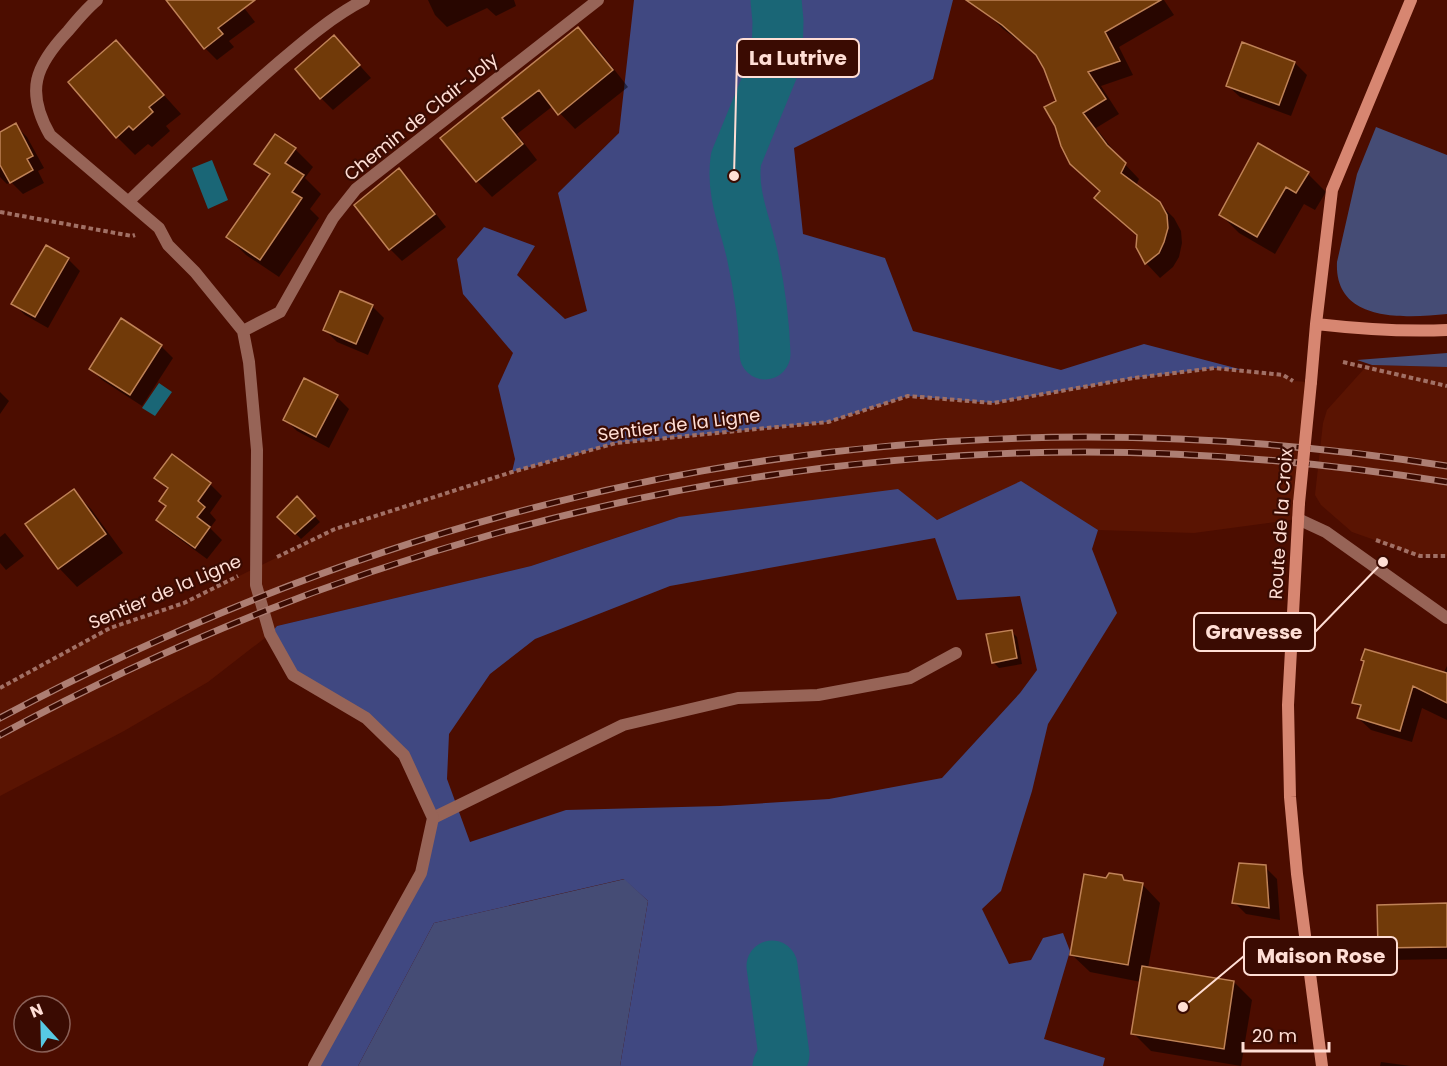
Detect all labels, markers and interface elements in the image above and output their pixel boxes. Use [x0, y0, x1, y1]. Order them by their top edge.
callout: La Lutrive [737, 39, 859, 77]
text: La Lutrive [749, 44, 847, 72]
street label: Chemin de Clair-Joly [339, 47, 503, 186]
street label: Sentier de la Ligne [596, 402, 762, 447]
street label: Route de la Croix [1263, 447, 1298, 600]
street label: Sentier de la Ligne [85, 548, 245, 635]
callout: Gravesse [1194, 613, 1315, 651]
text: Gravesse [1206, 618, 1302, 646]
callout: Maison Rose [1244, 937, 1397, 975]
text: Maison Rose [1257, 942, 1385, 970]
north arrow [12, 994, 72, 1054]
text: N [27, 998, 46, 1023]
scale bar [1243, 1015, 1328, 1053]
text: 20 m [1252, 1023, 1297, 1048]

